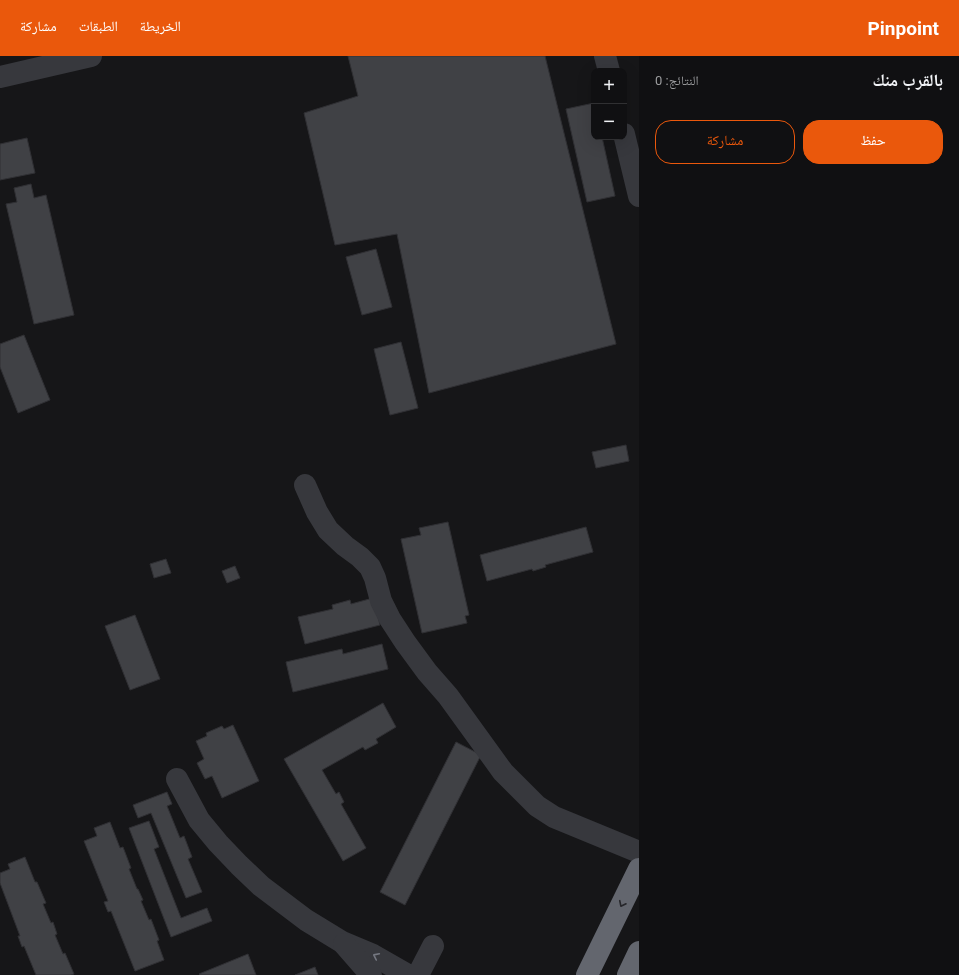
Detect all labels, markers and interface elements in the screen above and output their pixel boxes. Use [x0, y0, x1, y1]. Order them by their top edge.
text: Pinpoint [868, 17, 939, 40]
text: مشاركة [20, 18, 57, 34]
text: الطبقات [79, 18, 118, 34]
text: الخريطة [140, 18, 181, 34]
map controls [591, 68, 627, 140]
button: + [591, 68, 627, 104]
text: بالقرب منك [872, 70, 943, 90]
text: النتائج: 0 [655, 73, 699, 88]
button: − [591, 104, 627, 140]
button: مشاركة [655, 120, 795, 164]
button: حفظ [803, 120, 943, 164]
one-way arrow [619, 900, 626, 908]
one-way arrow [373, 954, 380, 961]

